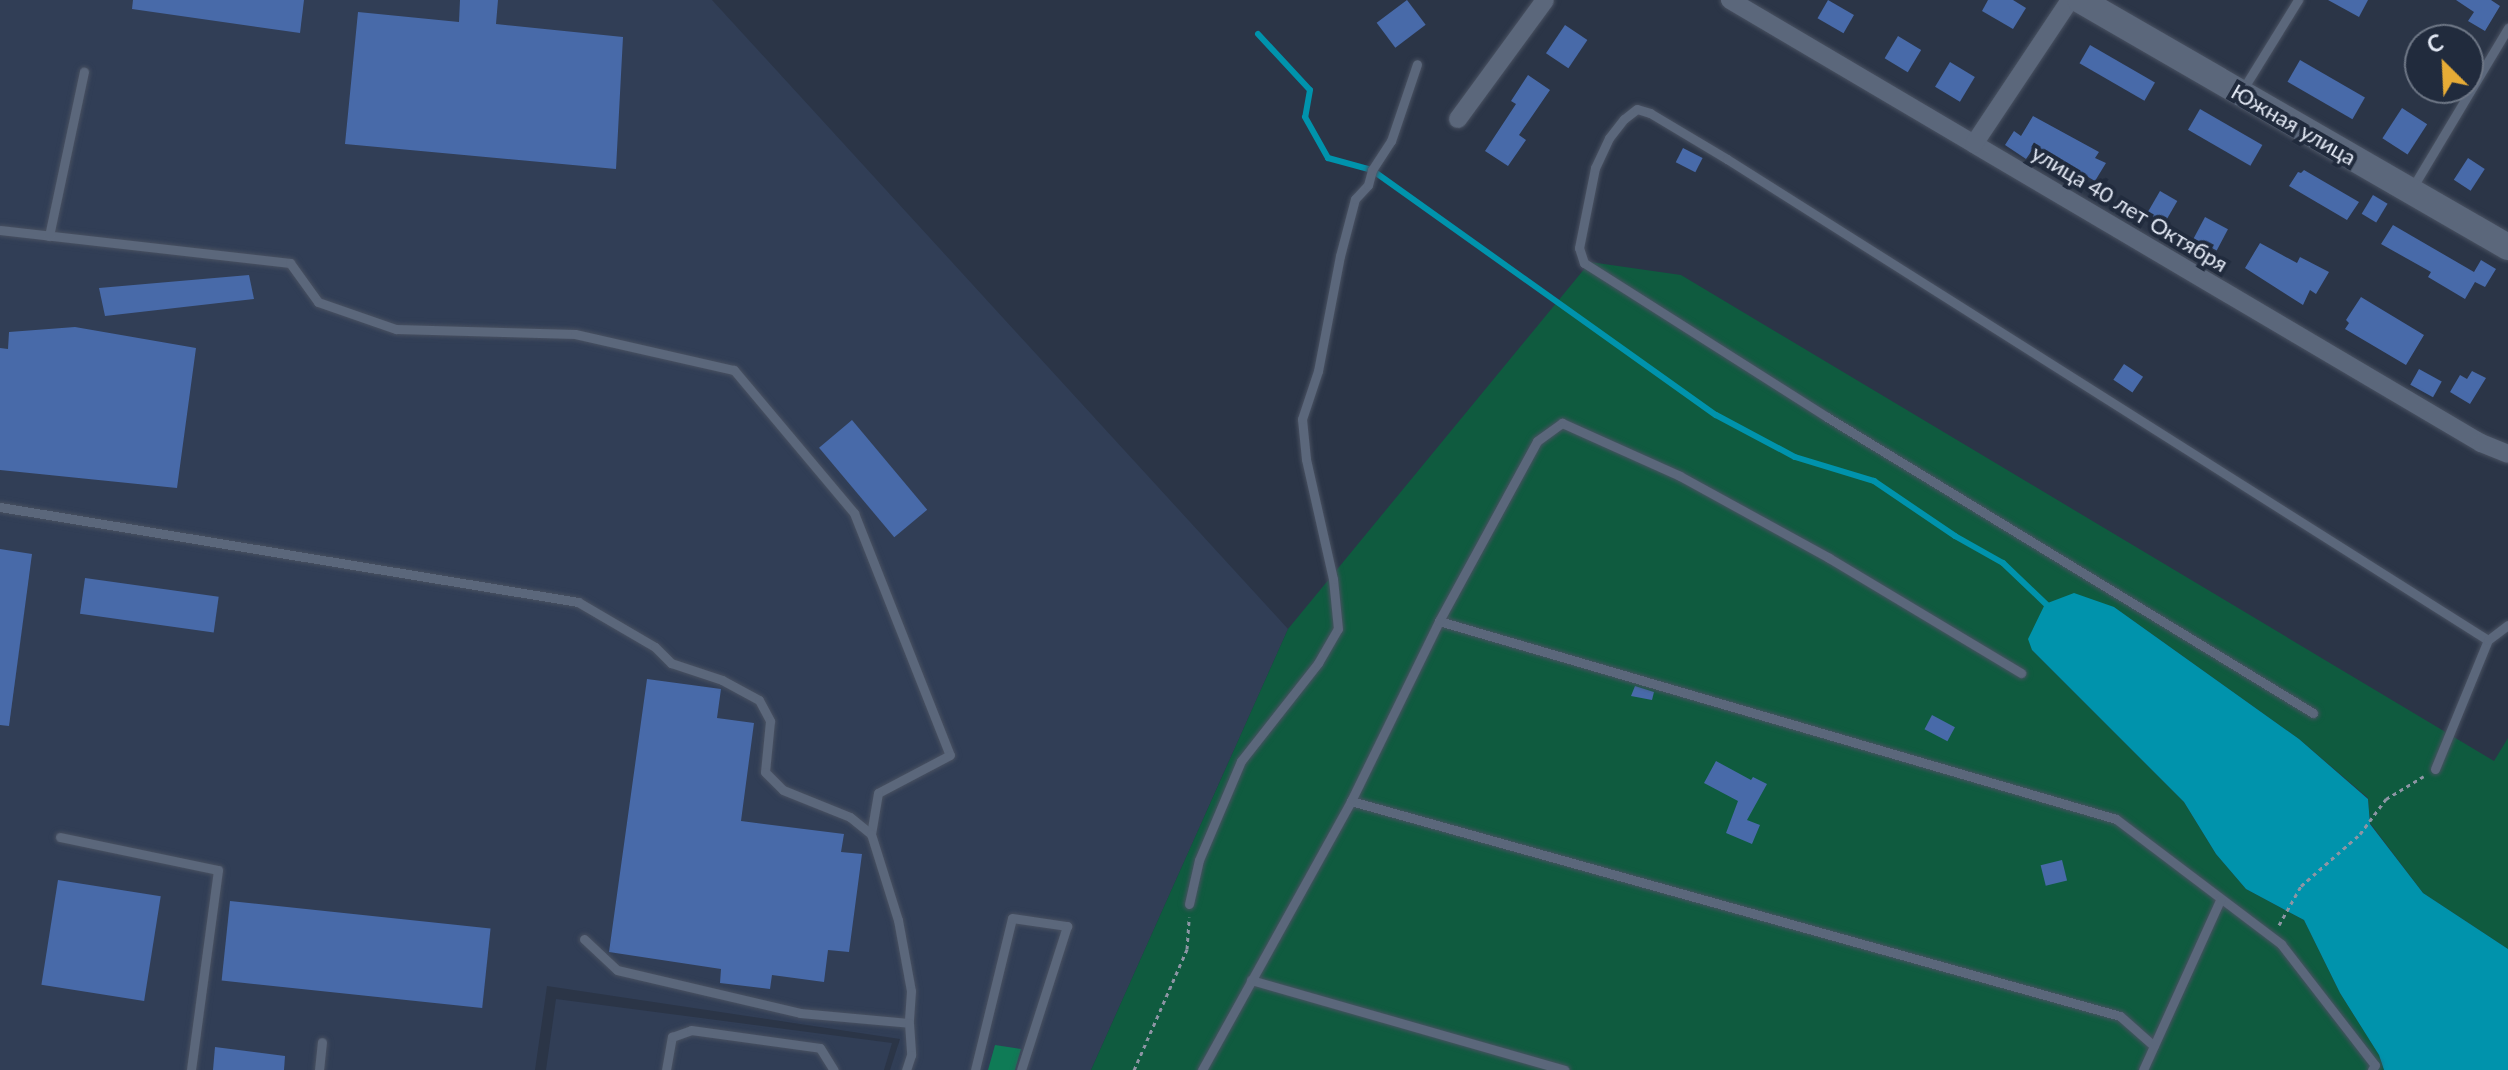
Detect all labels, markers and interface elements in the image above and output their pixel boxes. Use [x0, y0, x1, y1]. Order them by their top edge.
north arrow [2404, 24, 2484, 104]
text: С [2423, 28, 2447, 59]
street label: Южная улица [2227, 78, 2361, 170]
street label: улица 40 лет Октября [2027, 139, 2233, 277]

